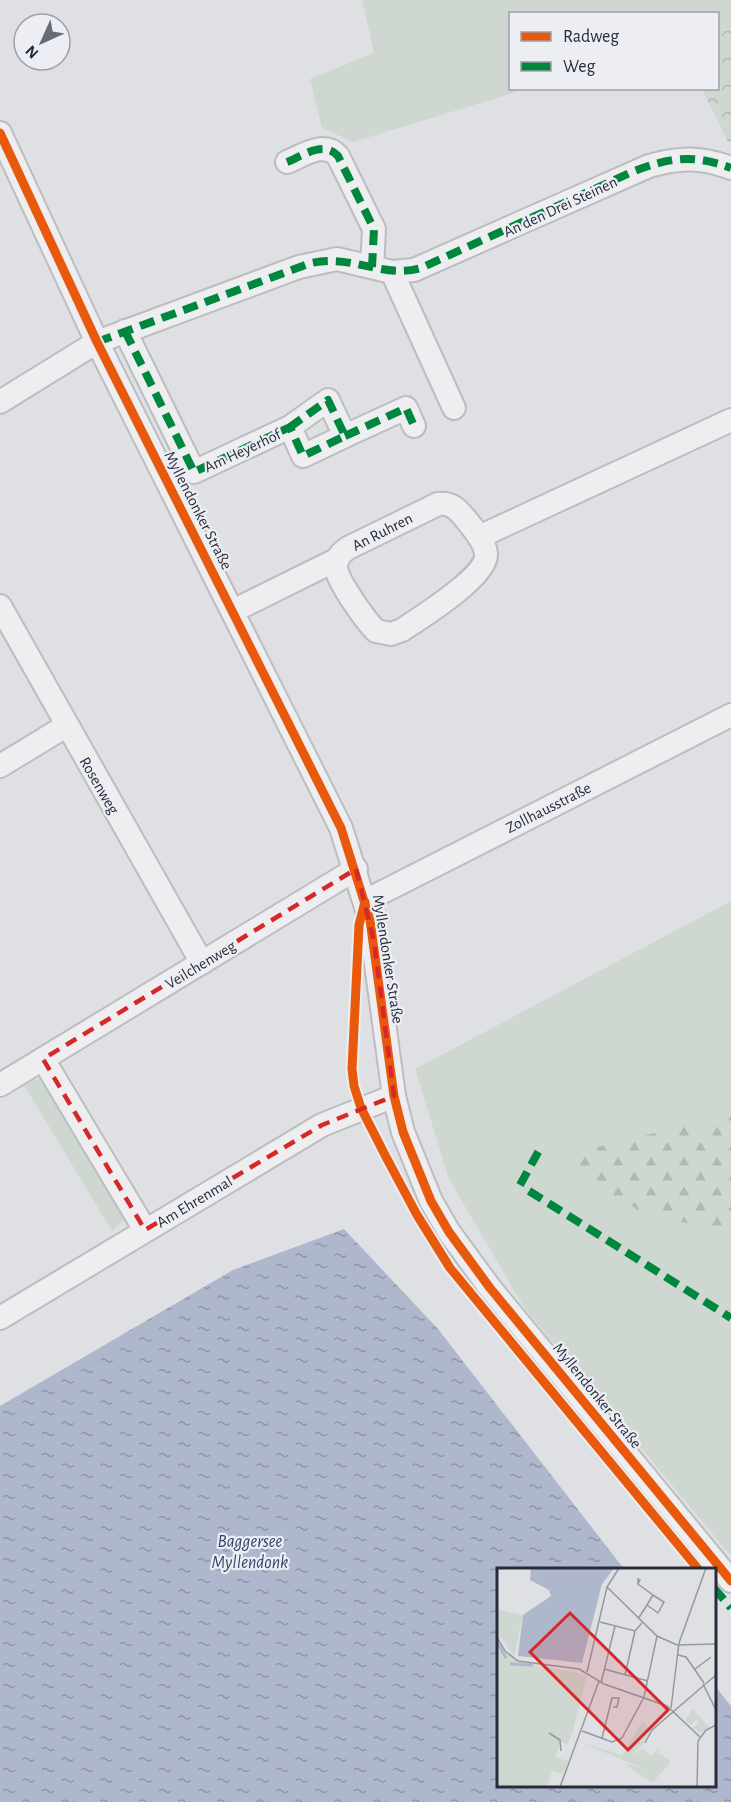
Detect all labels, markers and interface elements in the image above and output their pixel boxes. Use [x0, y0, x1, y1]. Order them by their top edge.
north arrow [12, 12, 72, 72]
legend [509, 12, 719, 90]
text: Radweg [563, 28, 619, 46]
text: N [23, 42, 42, 61]
text: Weg [563, 58, 595, 76]
street label: An den Drei Steinen [501, 174, 620, 240]
street label: Am Heyerhof [202, 426, 285, 476]
street label: Myllendonker Straße [160, 449, 235, 573]
street label: An Ruhren [350, 510, 415, 554]
street label: Rosenweg [76, 754, 122, 817]
street label: Zollhausstraße [503, 780, 594, 836]
street label: Myllendonker Straße [369, 893, 406, 1025]
street label: Veilchenweg [163, 938, 239, 992]
street label: Am Ehrenmal [154, 1173, 235, 1231]
street label: Myllendonker Straße [549, 1340, 644, 1452]
water label: Baggersee Myllendonk [212, 1533, 288, 1572]
inset map [497, 1568, 716, 1787]

